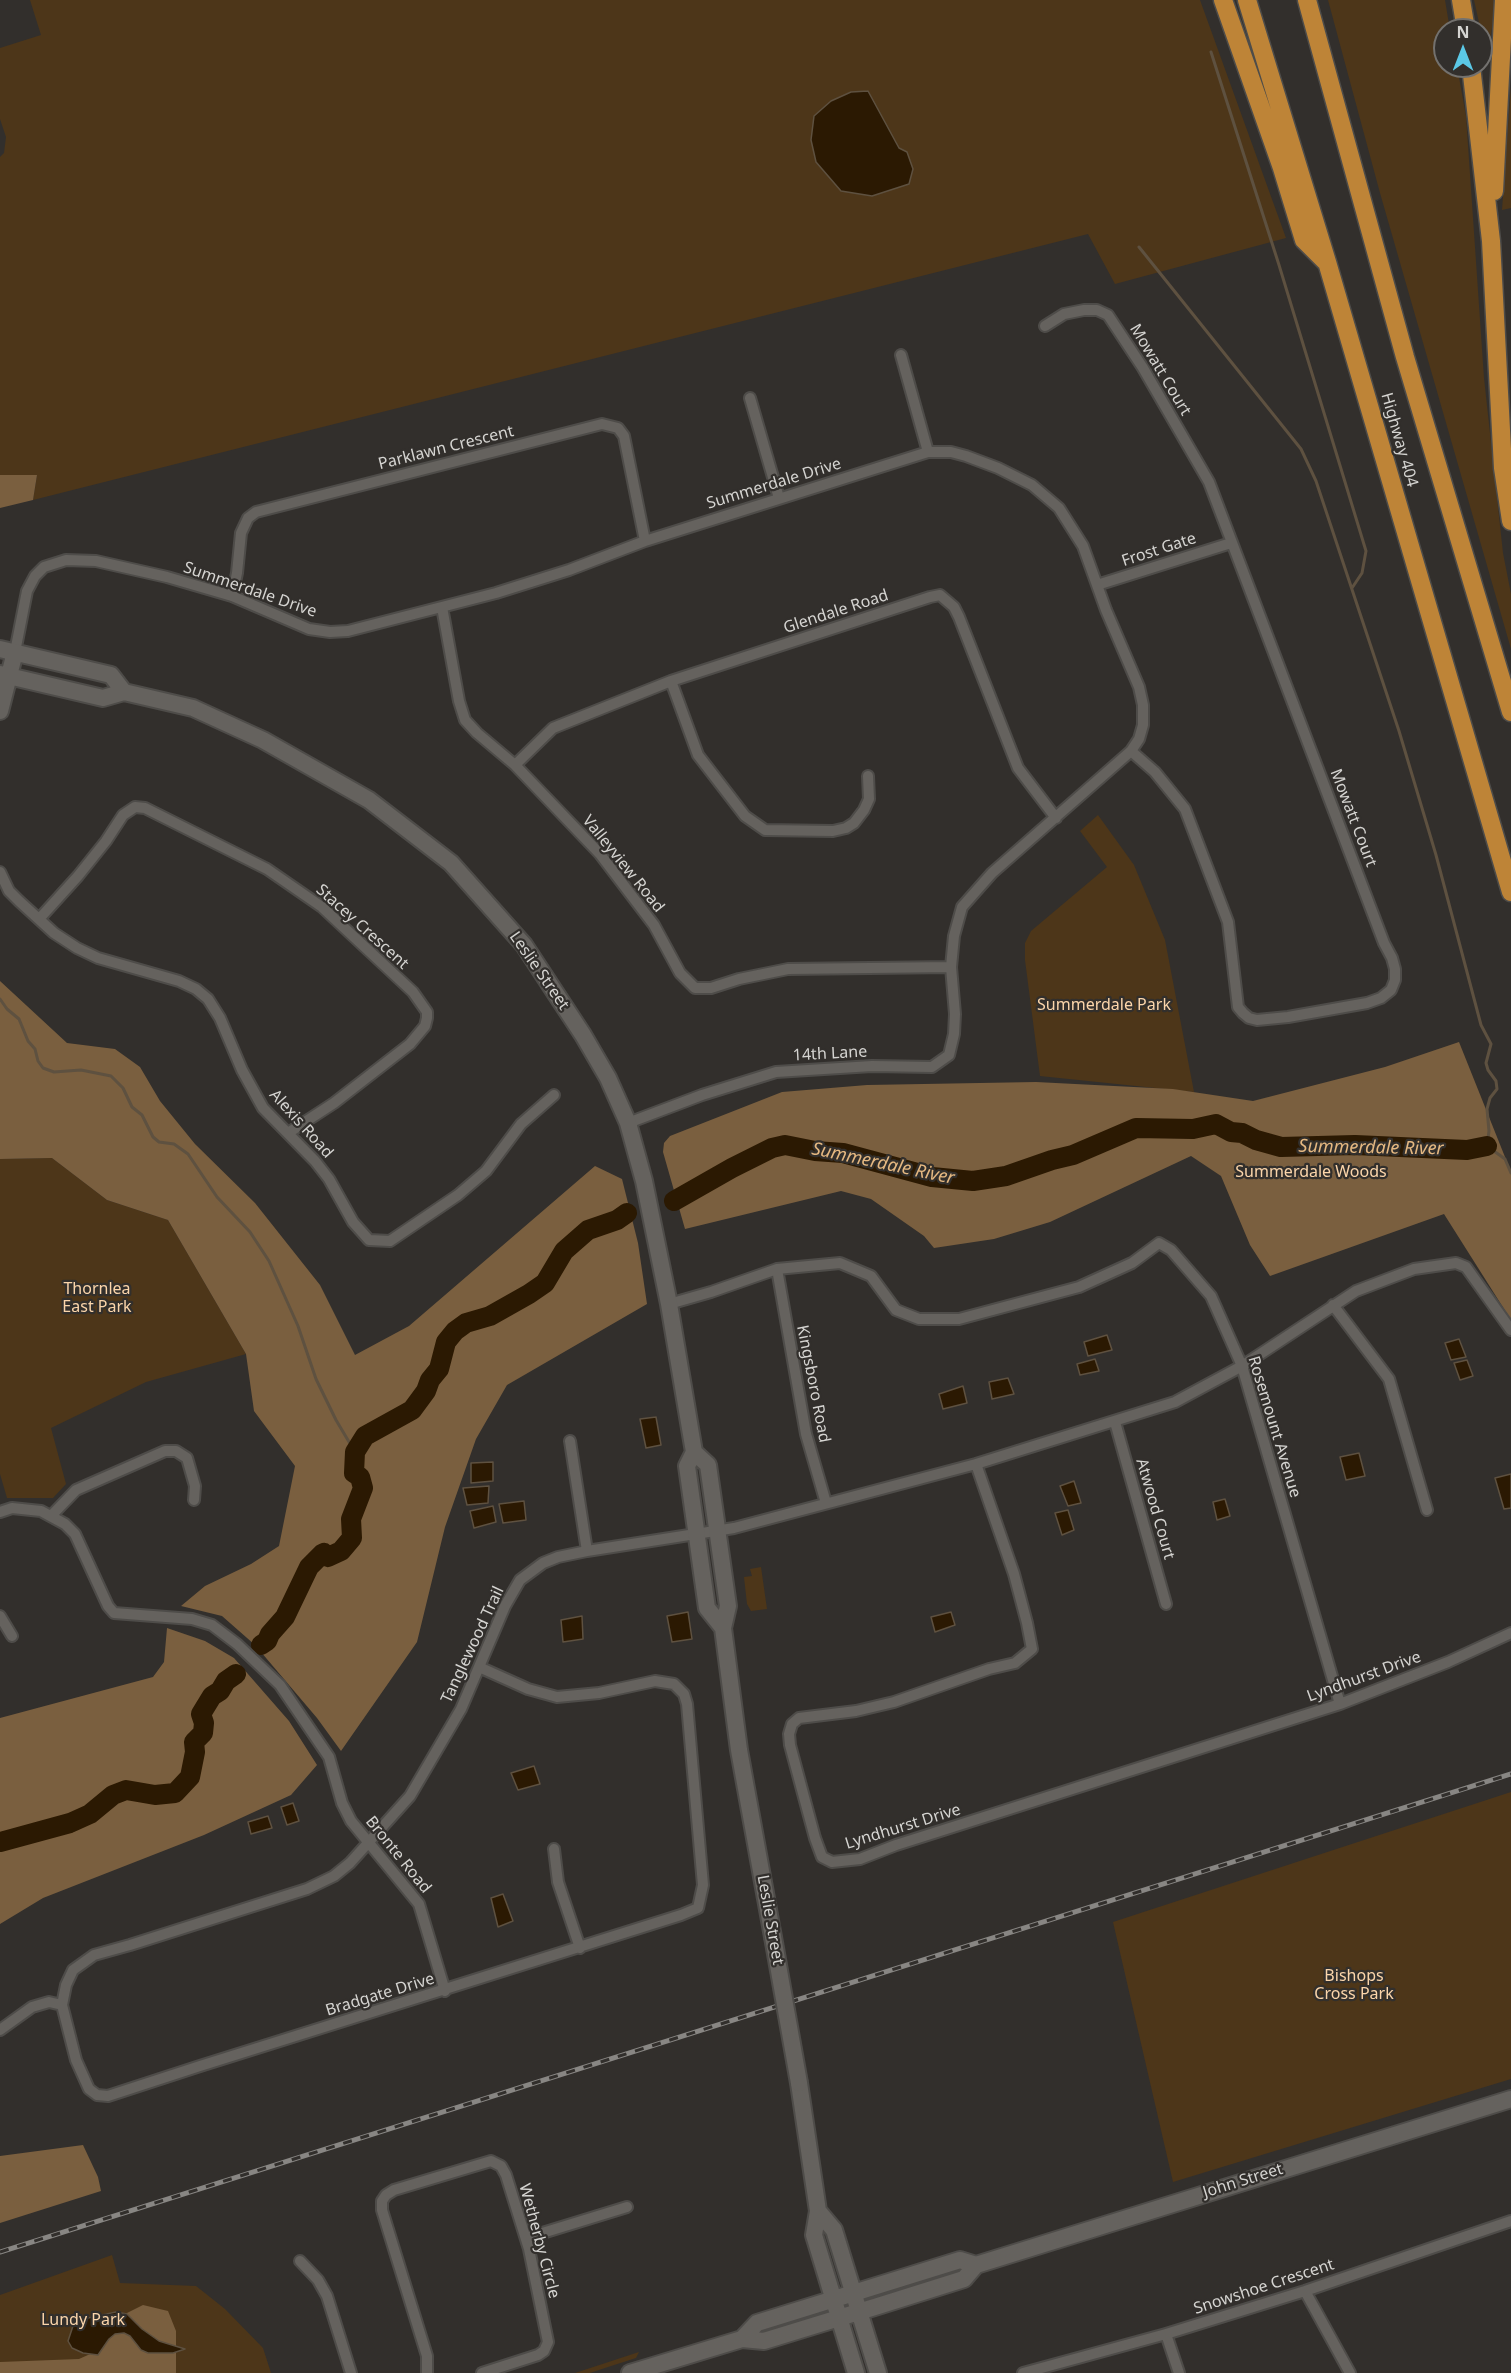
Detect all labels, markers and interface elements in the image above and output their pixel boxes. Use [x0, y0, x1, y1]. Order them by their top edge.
north arrow [1433, 18, 1493, 78]
text: N [1456, 21, 1470, 43]
street label: Mowatt Court [1125, 321, 1195, 419]
street label: Highway 404 [1376, 391, 1422, 489]
street label: Parklawn Crescent [376, 422, 516, 474]
street label: Summerdale Drive [704, 454, 844, 514]
street label: Frost Gate [1119, 529, 1199, 571]
street label: Summerdale Drive [181, 558, 319, 622]
street label: Glendale Road [781, 586, 891, 638]
street label: Mowatt Court [1326, 766, 1380, 870]
street label: Valleyview Road [578, 812, 668, 916]
street label: Stacey Crescent [312, 880, 412, 974]
street label: Leslie Street [505, 928, 573, 1014]
park label: Summerdale Park [1037, 995, 1171, 1015]
street label: 14th Lane [792, 1042, 868, 1066]
street label: Alexis Road [265, 1086, 337, 1162]
water label: Summerdale River [1298, 1136, 1444, 1160]
water label: Summerdale River [810, 1138, 956, 1190]
park label: Summerdale Woods [1235, 1162, 1387, 1182]
park label: Thornlea East Park [62, 1279, 132, 1317]
street label: Kingsboro Road [792, 1324, 834, 1444]
street label: Rosemount Avenue [1243, 1354, 1305, 1500]
street label: Atwood Court [1131, 1456, 1179, 1562]
street label: Tanglewood Trail [438, 1584, 508, 1706]
street label: Lyndhurst Drive [1304, 1647, 1424, 1707]
street label: Lyndhurst Drive [843, 1800, 963, 1854]
street label: Bronte Road [361, 1813, 435, 1897]
street label: Leslie Street [753, 1873, 787, 1967]
park label: Bishops Cross Park [1314, 1966, 1394, 2004]
street label: Bradgate Drive [323, 1969, 437, 2021]
street label: John Street [1201, 2160, 1285, 2202]
street label: Wetherby Circle [514, 2181, 564, 2301]
street label: Snowshoe Crescent [1191, 2255, 1337, 2319]
park label: Lundy Park [41, 2310, 125, 2330]

